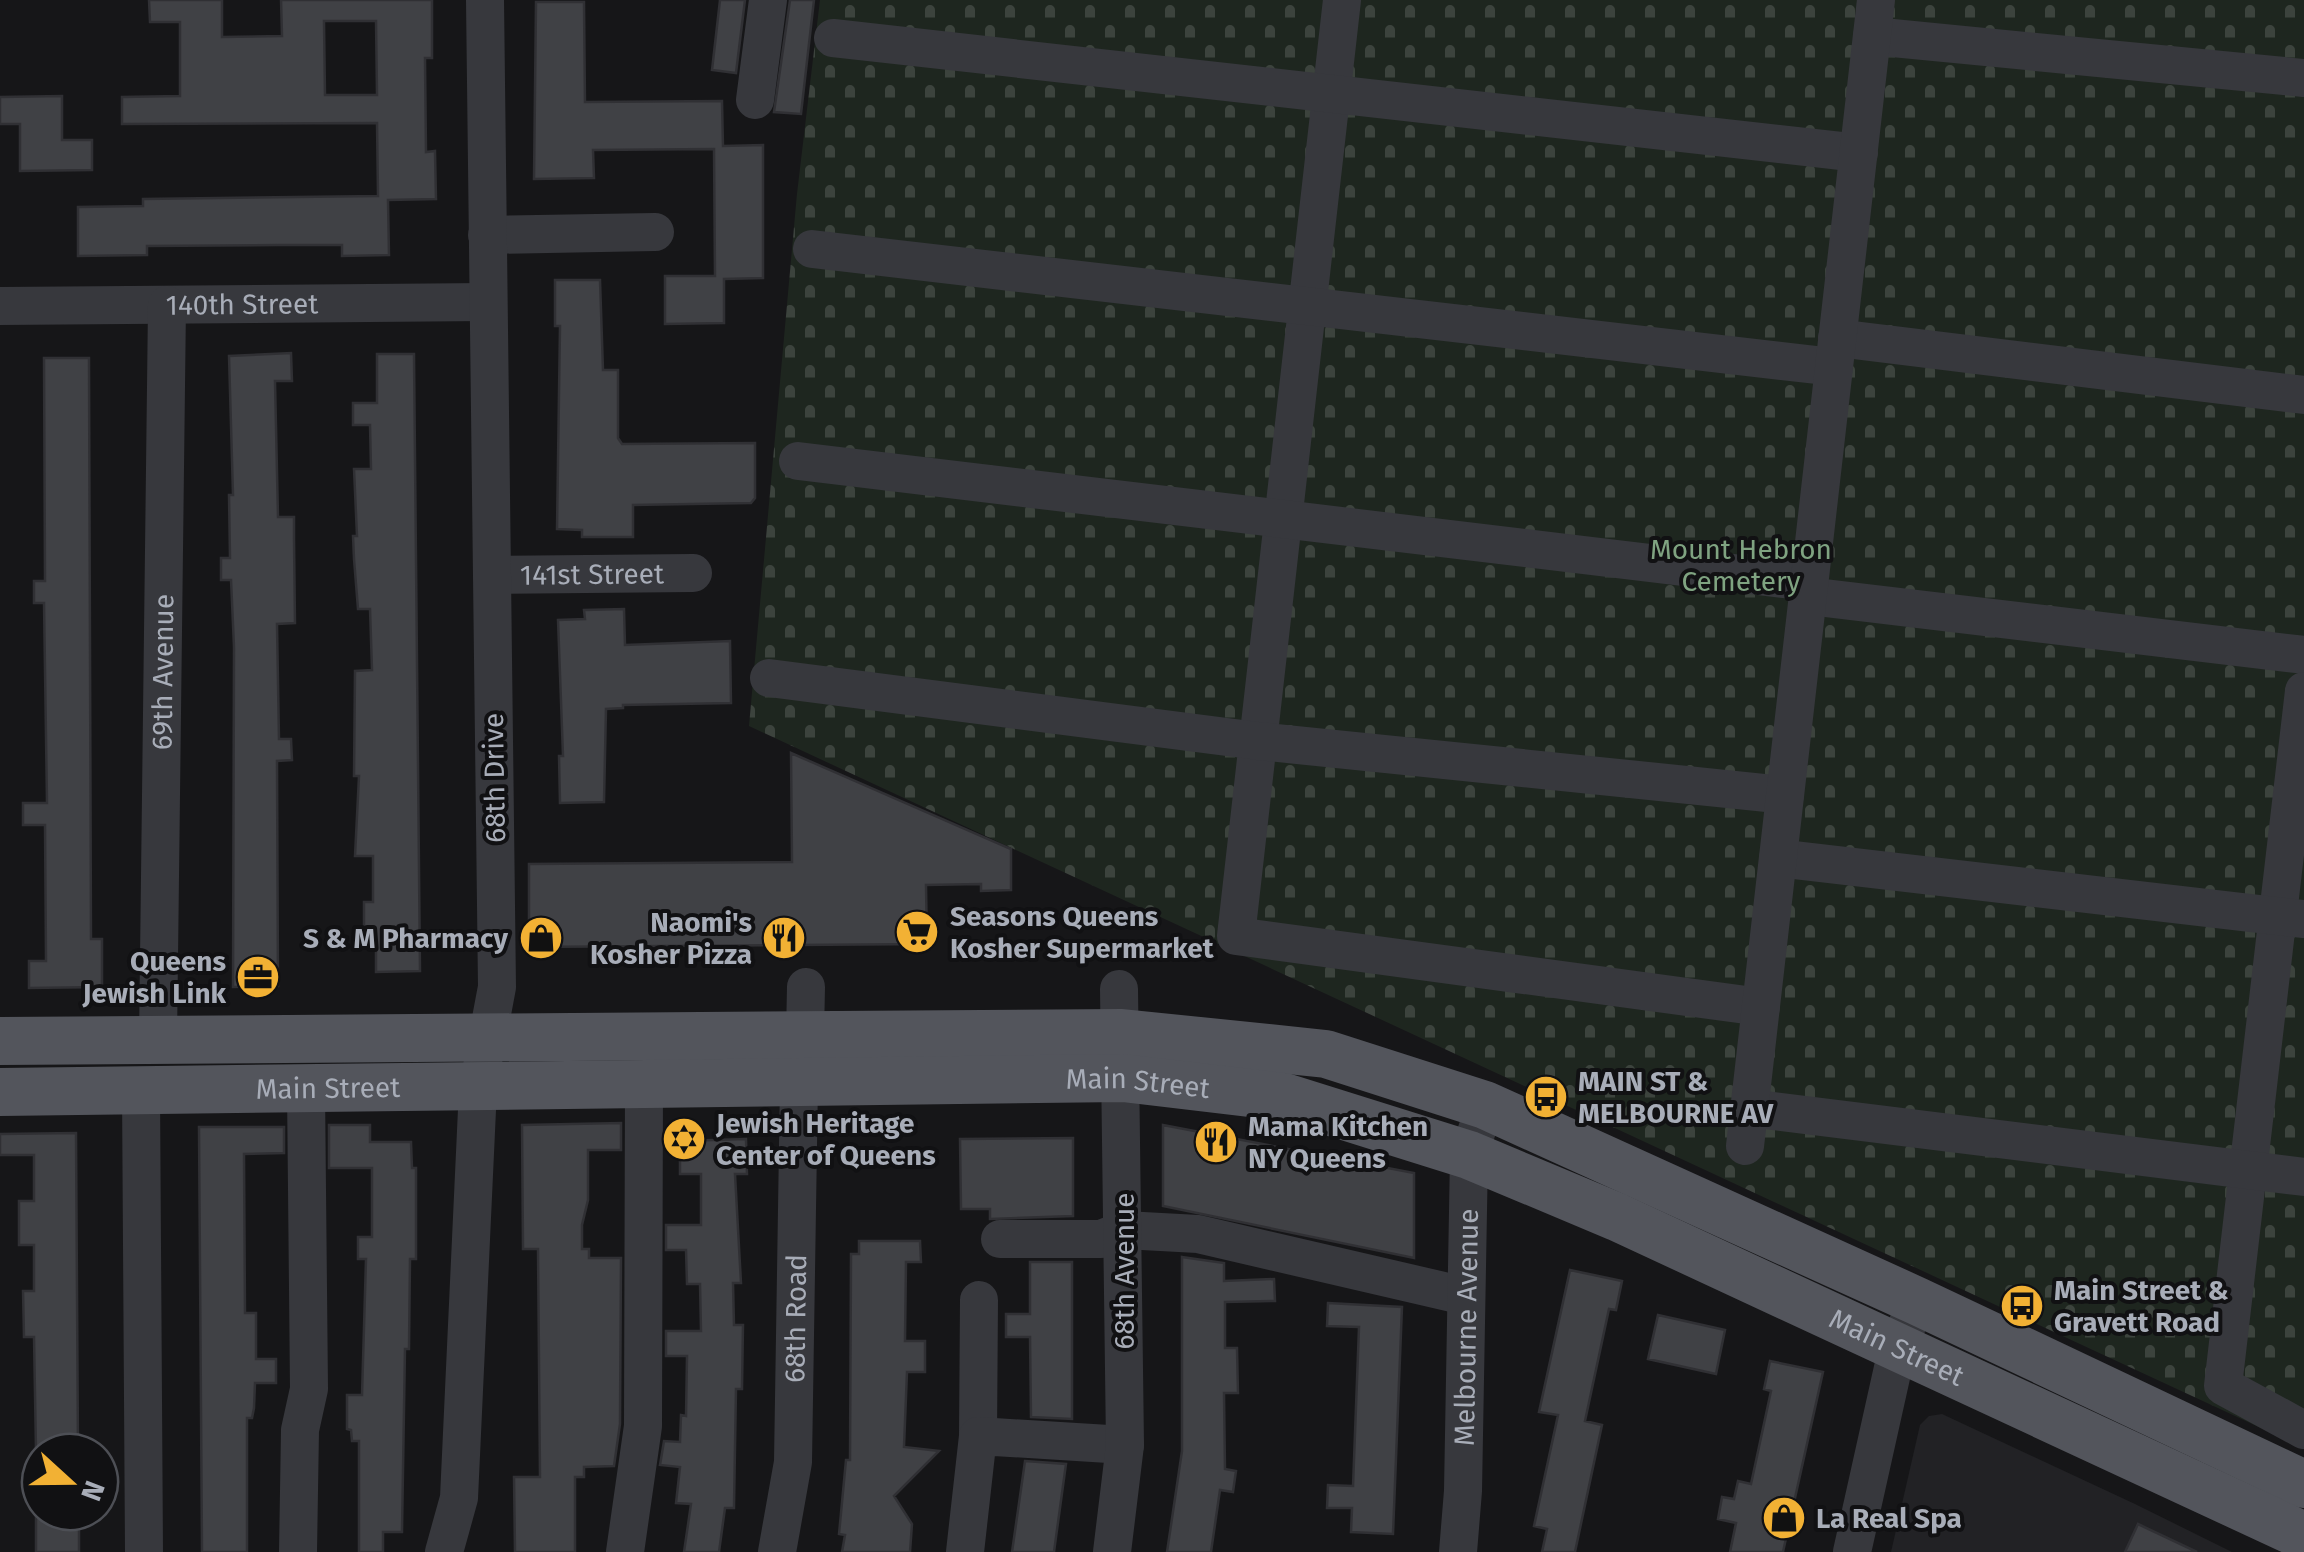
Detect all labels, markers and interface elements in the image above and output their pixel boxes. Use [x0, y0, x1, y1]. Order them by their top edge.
street label: 140th Street [166, 287, 319, 322]
park label: Mount Hebron Cemetery [1650, 533, 1832, 598]
street label: 141st Street [520, 557, 665, 592]
street label: 69th Avenue [146, 594, 180, 750]
street label: 68th Drive [477, 713, 512, 843]
place label: Seasons Queens Kosher Supermarket [950, 900, 1215, 965]
place label: Naomi's Kosher Pizza [590, 906, 752, 971]
supermarket icon: Seasons Queens Kosher Supermarket [894, 909, 940, 955]
shop icon: S & M Pharmacy [518, 915, 564, 961]
restaurant icon: Naomi's Kosher Pizza [761, 915, 807, 961]
place label: S & M Pharmacy [303, 922, 508, 955]
place label: Queens Jewish Link [82, 945, 227, 1010]
office icon: Queens Jewish Link [235, 954, 281, 1000]
street label: Main Street [1065, 1062, 1212, 1105]
place label: MAIN ST & MELBOURNE AV [1578, 1065, 1774, 1130]
street label: Main Street [255, 1071, 401, 1106]
bus stop icon: MAIN ST & MELBOURNE AV [1523, 1074, 1569, 1120]
place label: Jewish Heritage Center of Queens [715, 1107, 936, 1172]
place label: Mama Kitchen NY Queens [1248, 1110, 1428, 1175]
synagogue icon: Jewish Heritage Center of Queens [661, 1116, 707, 1162]
restaurant icon: Mama Kitchen NY Queens [1193, 1119, 1239, 1165]
street label: 68th Avenue [1108, 1192, 1141, 1350]
street label: Melbourne Avenue [1448, 1208, 1485, 1446]
street label: 68th Road [778, 1254, 813, 1383]
place label: Main Street & Gravett Road [2054, 1274, 2229, 1339]
bus stop icon: Main Street & Gravett Road [1999, 1283, 2045, 1329]
street label: Main Street [1824, 1302, 1970, 1393]
north arrow [20, 1432, 120, 1532]
text: N [74, 1476, 112, 1505]
shop icon: La Real Spa [1761, 1495, 1807, 1541]
place label: La Real Spa [1816, 1502, 1962, 1535]

